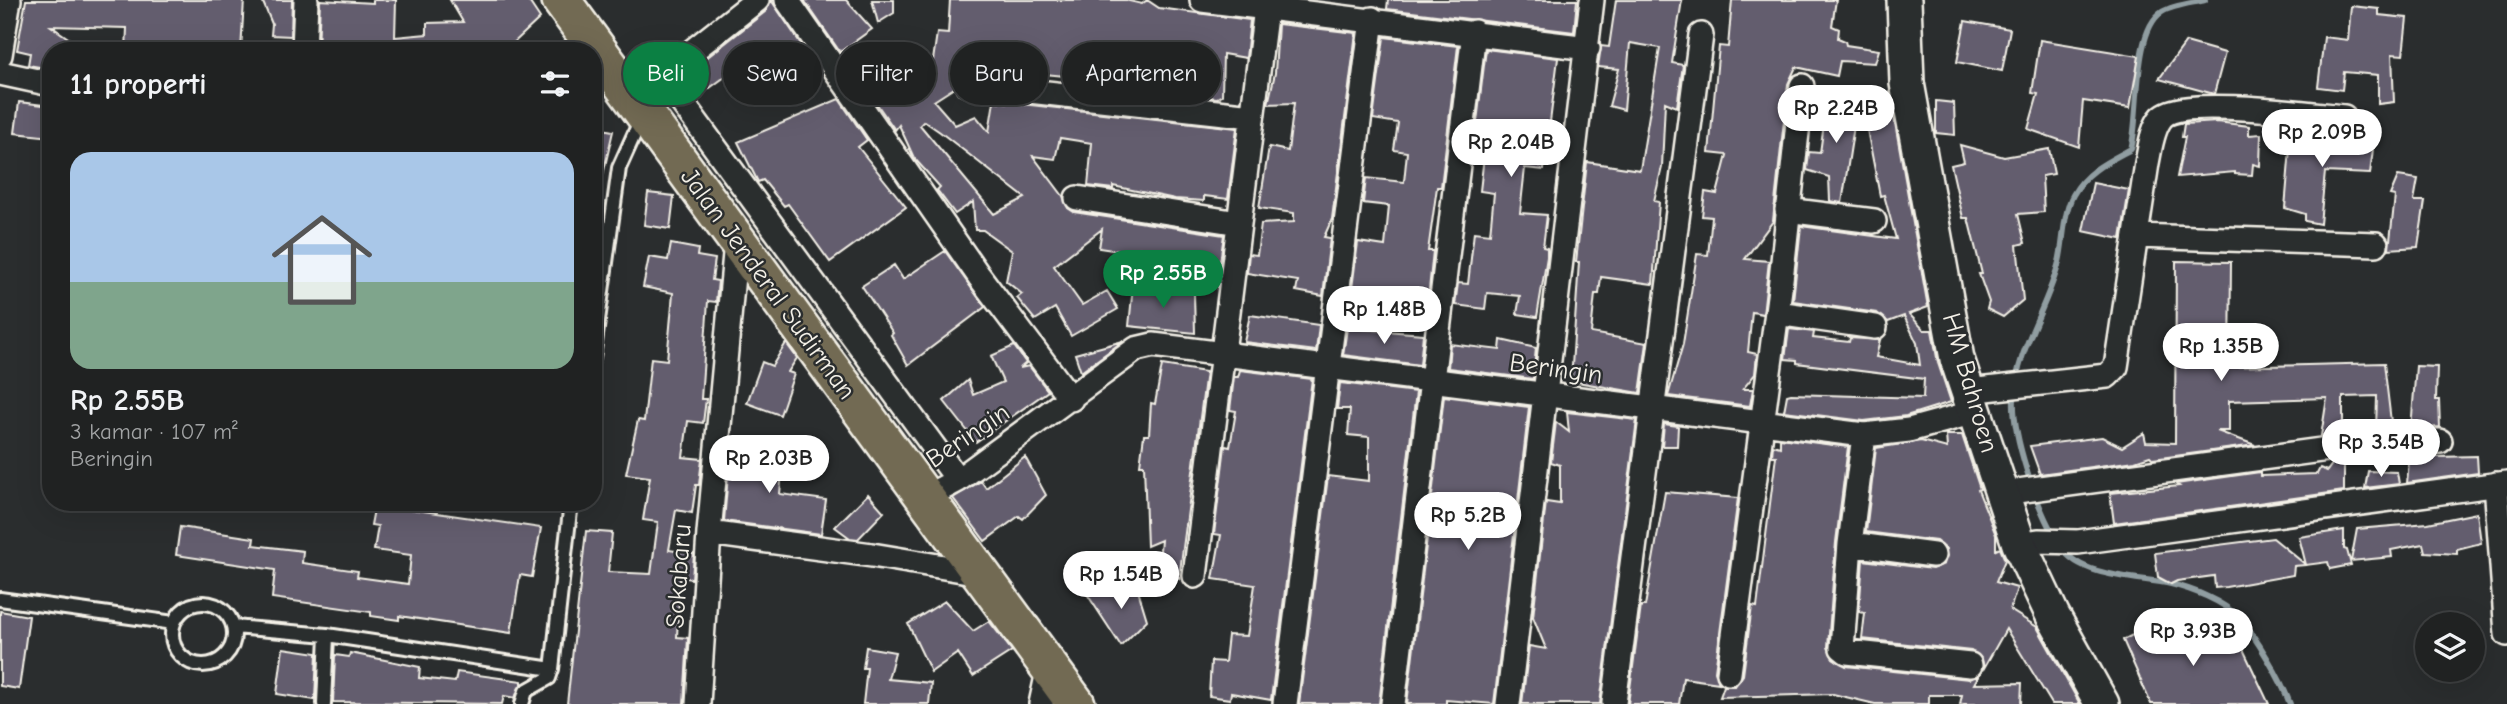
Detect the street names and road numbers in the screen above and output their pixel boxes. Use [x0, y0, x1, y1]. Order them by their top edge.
street label: Jalan Jenderal Sudirman [674, 163, 862, 405]
street label: HM Bahroen [1936, 310, 2004, 456]
street label: Beringin [1507, 348, 1605, 390]
street label: Beringin [921, 397, 1015, 475]
street label: Sokabaru [660, 523, 698, 629]

